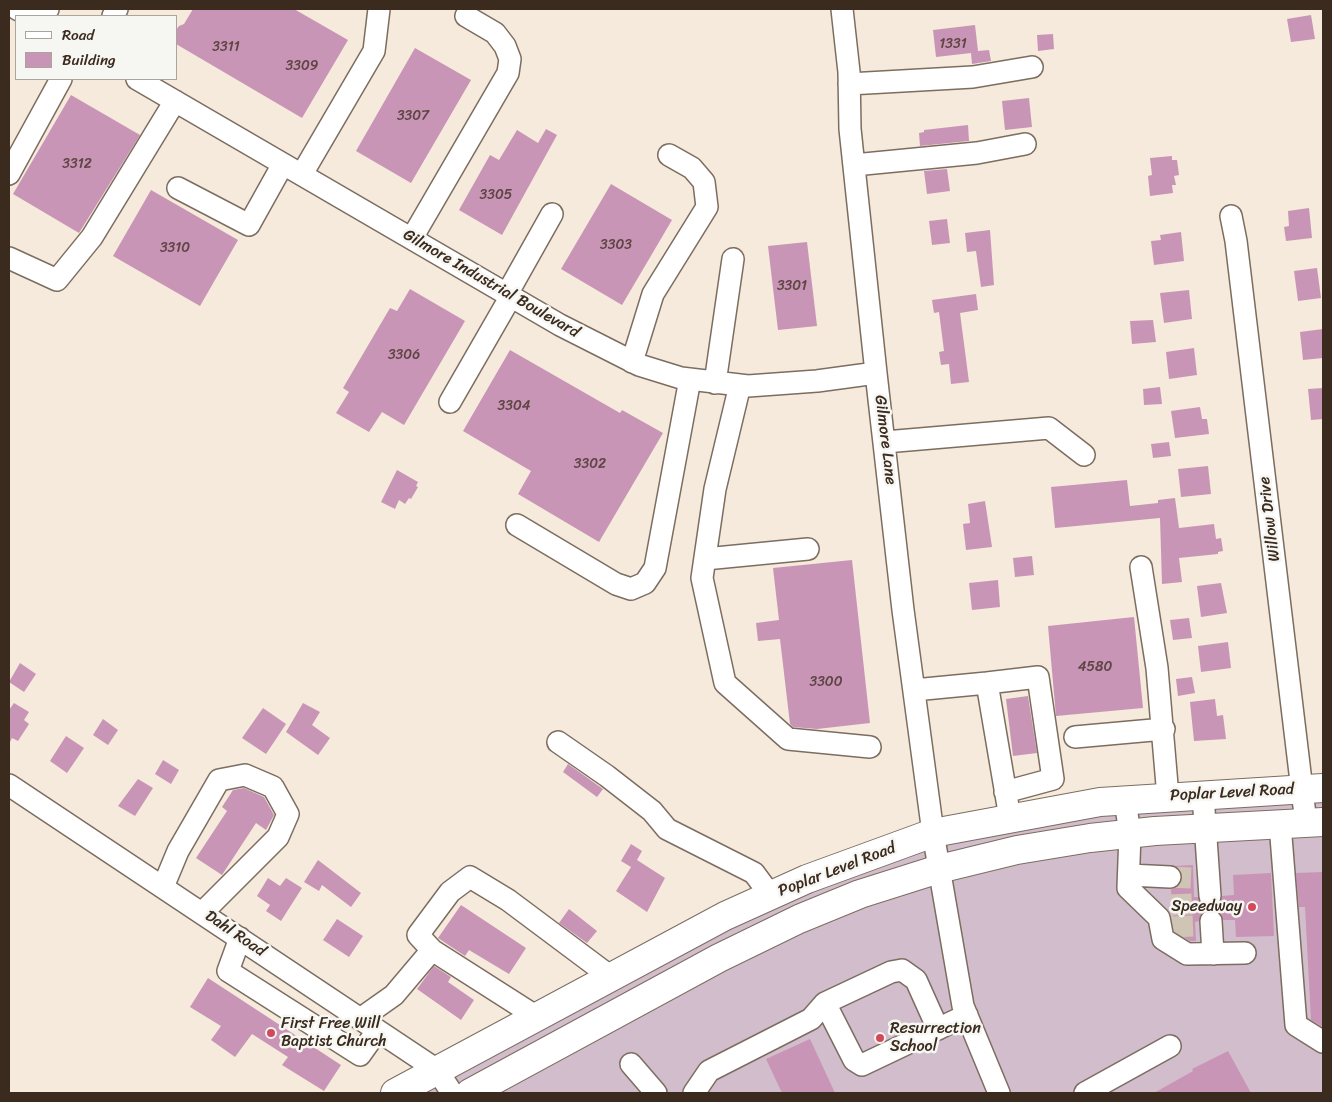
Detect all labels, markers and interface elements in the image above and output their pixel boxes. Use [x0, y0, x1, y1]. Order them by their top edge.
legend [15, 15, 178, 80]
text: Road [62, 22, 94, 48]
house number: 1331 [939, 36, 967, 52]
house number: 3311 [212, 39, 240, 55]
text: Building [62, 47, 116, 73]
house number: 3309 [286, 58, 318, 74]
house number: 3307 [397, 108, 429, 124]
house number: 3312 [62, 156, 92, 172]
house number: 3305 [480, 187, 512, 203]
street label: Gilmore Industrial Boulevard [399, 226, 583, 342]
house number: 3303 [600, 237, 632, 253]
house number: 3310 [160, 240, 190, 256]
house number: 3301 [777, 278, 807, 294]
house number: 3306 [388, 347, 420, 363]
street label: Gilmore Lane [870, 394, 900, 486]
house number: 3304 [498, 398, 530, 414]
house number: 3302 [574, 456, 606, 472]
street label: Willow Drive [1255, 475, 1285, 563]
house number: 4580 [1078, 659, 1112, 675]
house number: 3300 [809, 674, 843, 690]
street label: Poplar Level Road [1170, 780, 1294, 806]
street label: Poplar Level Road [776, 839, 898, 901]
place label: Speedway [1171, 897, 1242, 917]
marker: Speedway [1246, 901, 1258, 913]
street label: Dahl Road [201, 907, 269, 961]
place label: First Free Will Baptist Church [281, 1014, 387, 1052]
place label: Resurrection School [890, 1019, 981, 1057]
marker: First Free Will Baptist Church [265, 1027, 277, 1039]
marker: Resurrection School [874, 1032, 886, 1044]

